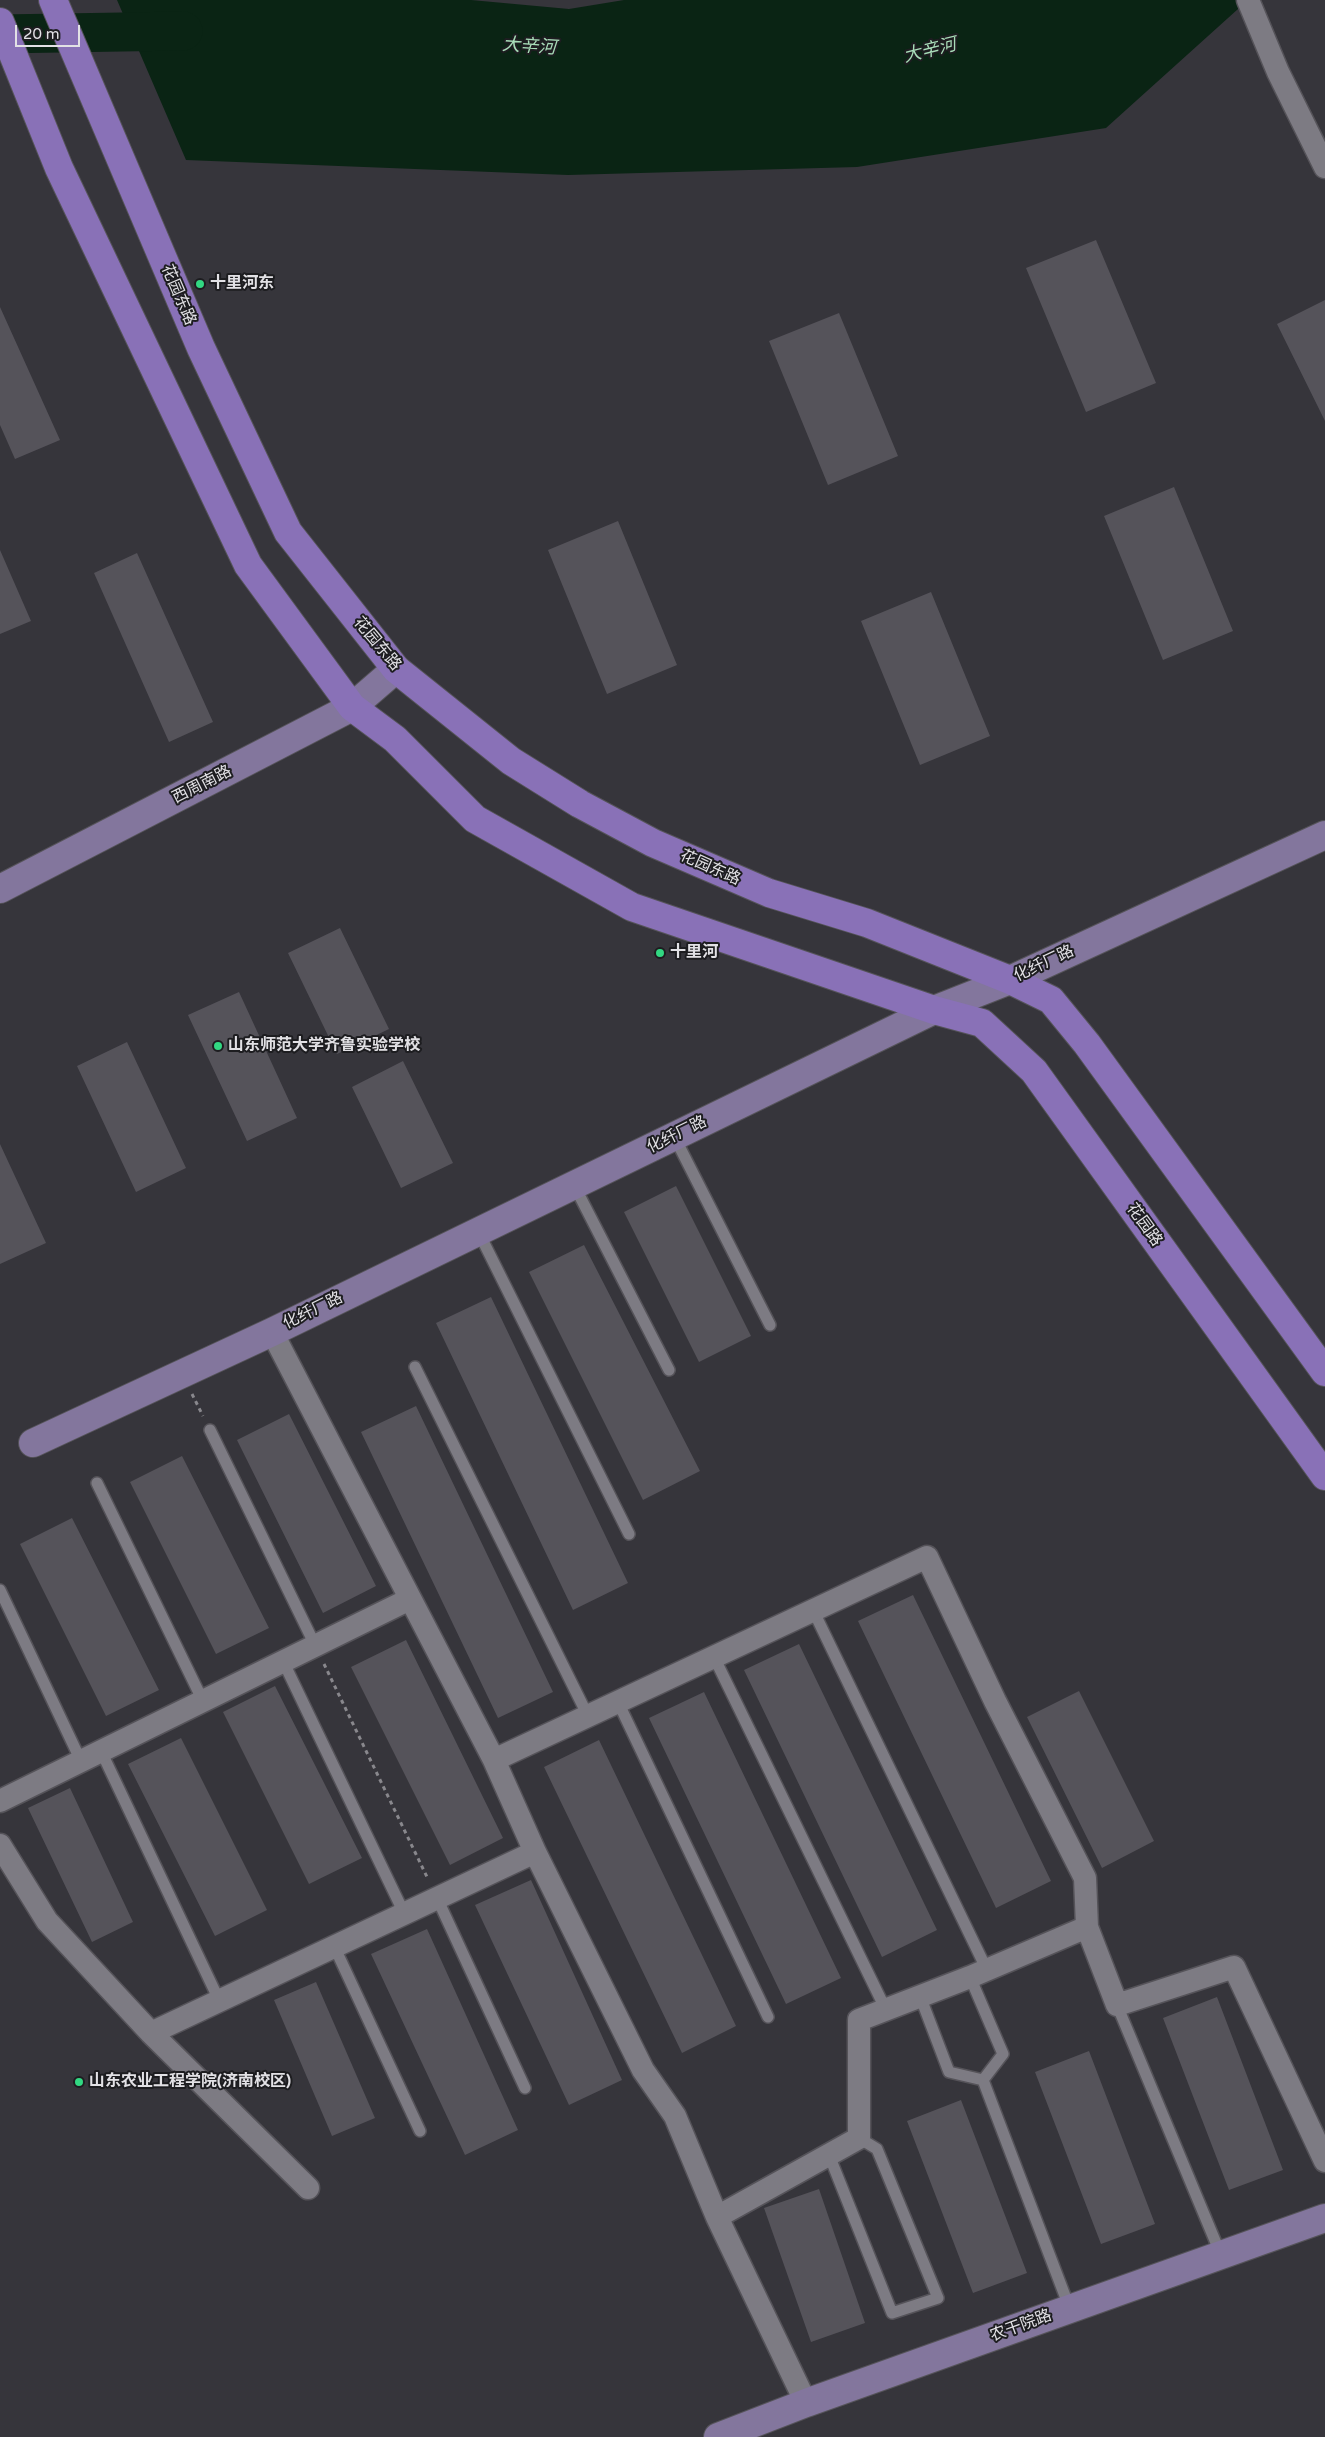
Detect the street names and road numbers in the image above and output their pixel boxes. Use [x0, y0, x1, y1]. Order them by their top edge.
street label: 花园东路 [157, 262, 199, 328]
street label: 花园东路 [349, 613, 405, 675]
street label: 西周南路 [169, 762, 235, 808]
street label: 花园东路 [677, 846, 743, 890]
street label: 化纤厂路 [1011, 942, 1077, 986]
street label: 化纤厂路 [644, 1112, 710, 1158]
street label: 花园路 [1122, 1200, 1166, 1250]
street label: 化纤厂路 [280, 1288, 346, 1334]
street label: 农干院路 [988, 2306, 1054, 2346]

